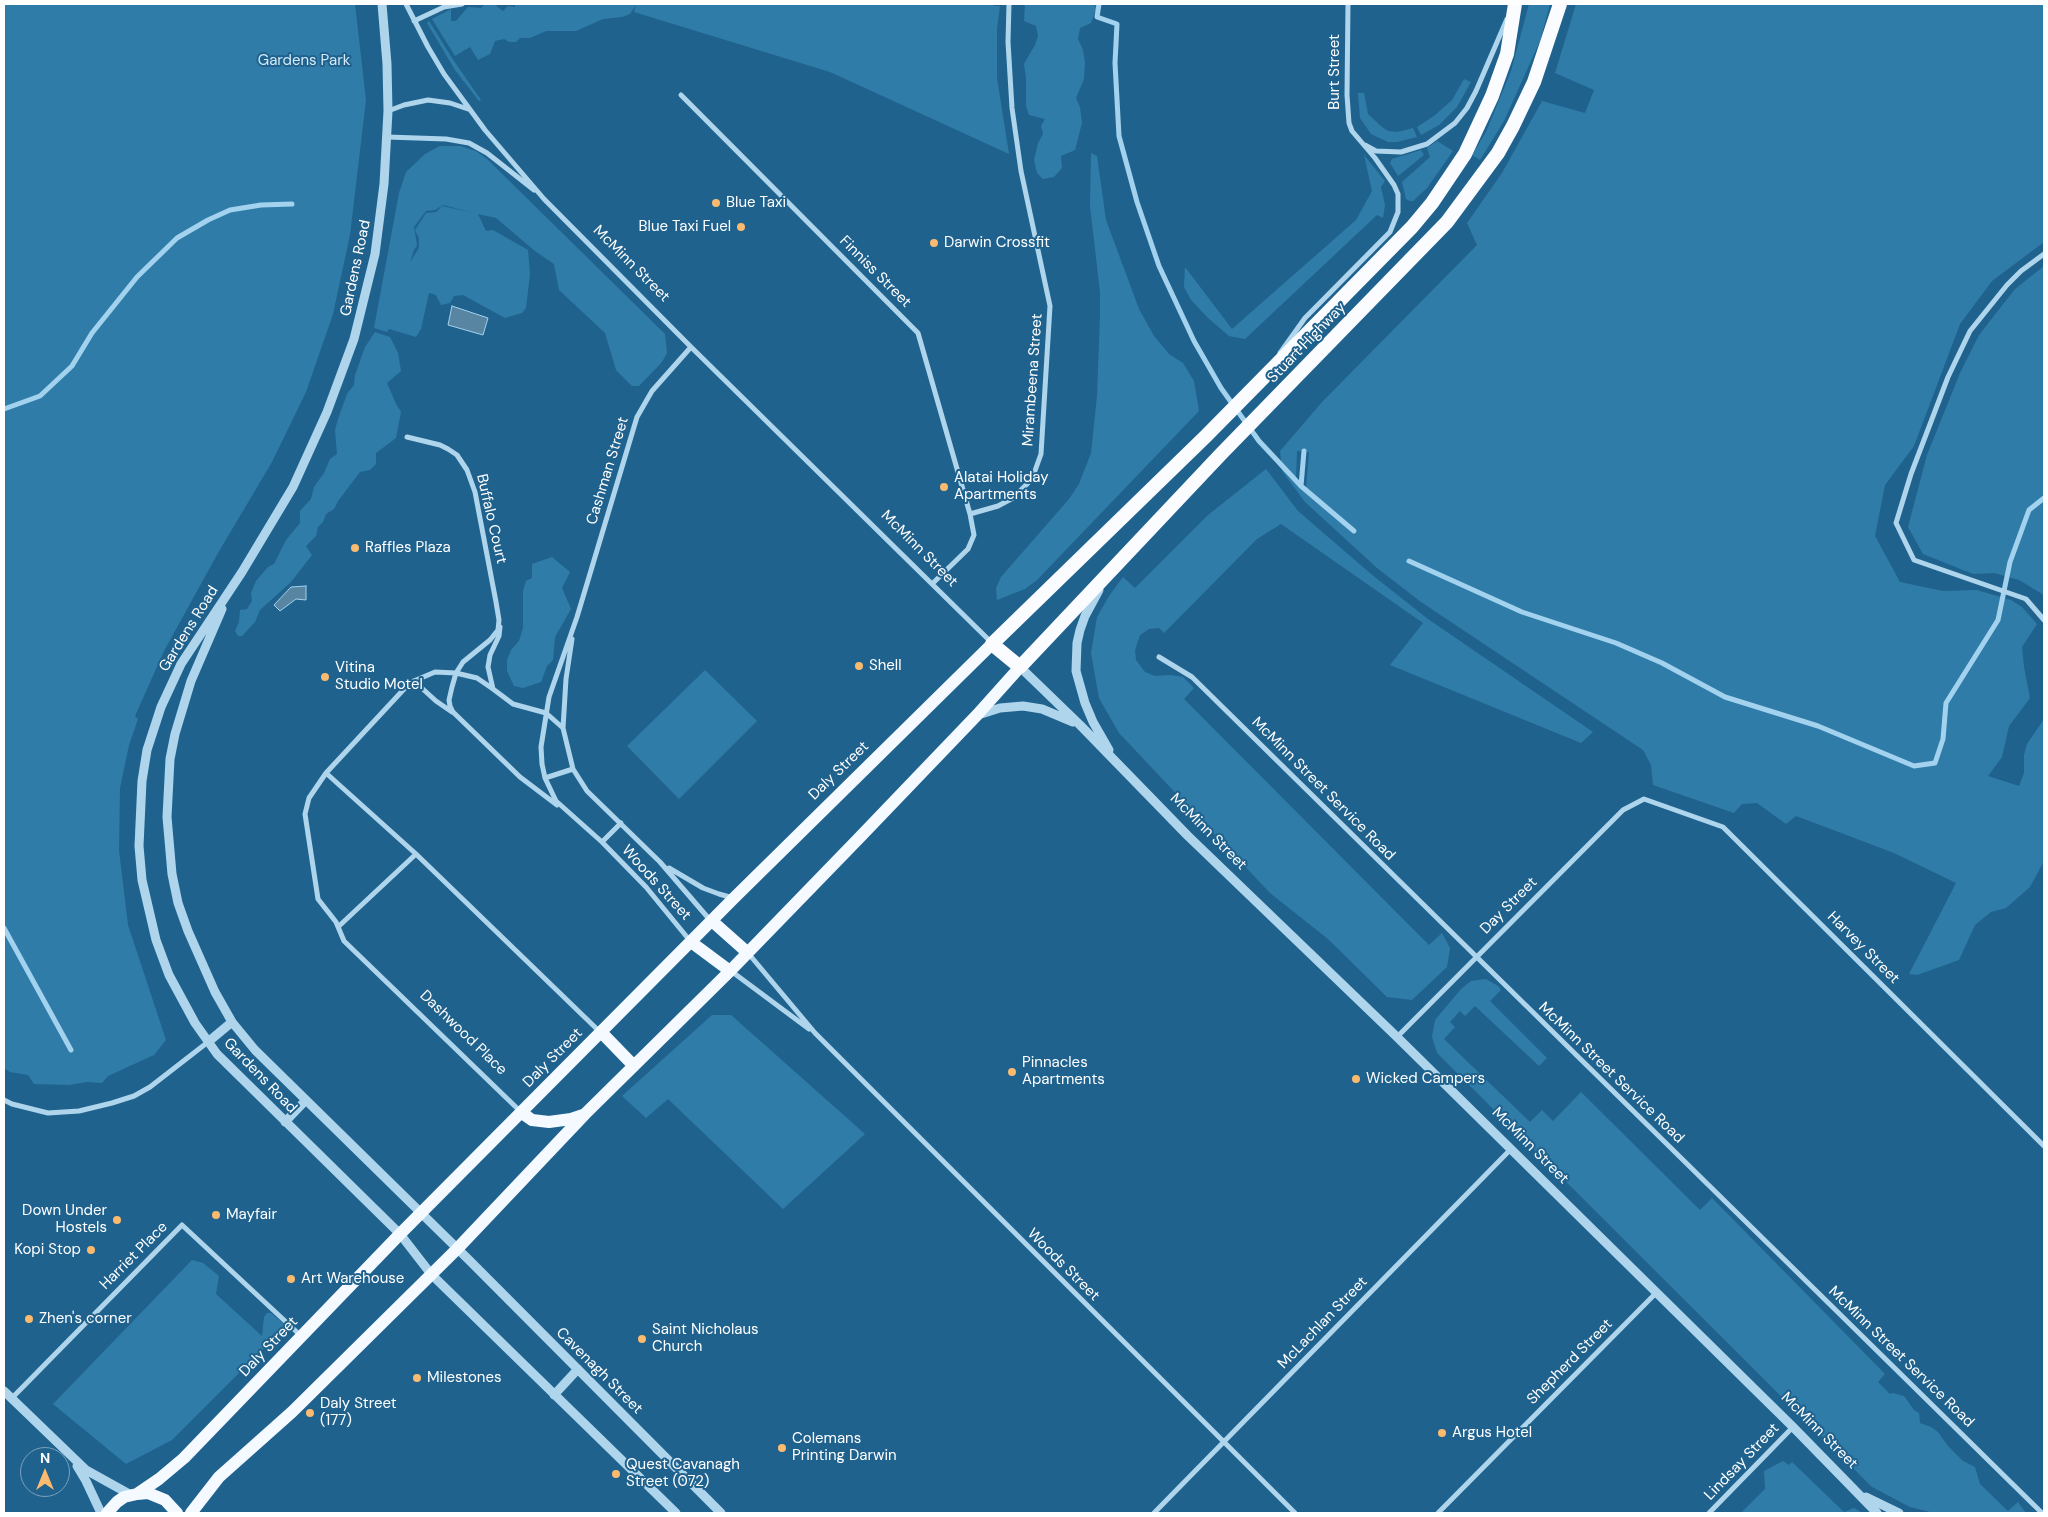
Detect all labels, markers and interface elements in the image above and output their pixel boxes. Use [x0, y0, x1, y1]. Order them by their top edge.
street label: Burt Street [1326, 34, 1344, 110]
park label: Gardens Park [258, 52, 350, 70]
place label: Blue Taxi [726, 194, 786, 212]
marker: Blue Taxi [710, 197, 722, 209]
street label: Gardens Road [337, 218, 375, 318]
place label: Blue Taxi Fuel [639, 218, 731, 236]
marker: Blue Taxi Fuel [735, 221, 747, 233]
street label: McMinn Street [589, 222, 673, 306]
street label: Finniss Street [835, 232, 915, 312]
place label: Darwin Crossfit [944, 234, 1050, 252]
marker: Darwin Crossfit [928, 237, 940, 249]
street label: Stuart Highway [1264, 299, 1350, 387]
street label: Mirambeena Street [1019, 313, 1047, 447]
street label: Cashman Street [583, 415, 633, 527]
place label: Alatai Holiday Apartments [954, 469, 1049, 504]
street label: Buffalo Court [472, 472, 510, 566]
marker: Alatai Holiday Apartments [938, 481, 950, 493]
street label: McMinn Street [877, 507, 961, 591]
place label: Raffles Plaza [365, 539, 451, 557]
marker: Raffles Plaza [349, 542, 361, 554]
street label: Gardens Road [155, 583, 223, 675]
place label: Shell [869, 657, 902, 675]
place label: Vitina Studio Motel [335, 659, 423, 694]
marker: Shell [853, 660, 865, 672]
marker: Vitina Studio Motel [319, 671, 331, 683]
street label: McMinn Street Service Road [1248, 714, 1398, 864]
street label: Daly Street [805, 738, 873, 804]
street label: McMinn Street [1166, 790, 1250, 874]
street label: Woods Street [618, 842, 694, 924]
street label: Day Street [1477, 874, 1541, 938]
street label: Harvey Street [1823, 908, 1903, 988]
street label: Dashwood Place [416, 987, 510, 1079]
street label: McMinn Street Service Road [1534, 999, 1688, 1147]
street label: Daly Street [520, 1025, 586, 1091]
street label: Gardens Road [220, 1035, 300, 1117]
place label: Pinnacles Apartments [1022, 1054, 1105, 1089]
marker: Pinnacles Apartments [1006, 1066, 1018, 1078]
place label: Wicked Campers [1366, 1070, 1485, 1088]
marker: Wicked Campers [1350, 1073, 1362, 1085]
street label: McMinn Street [1488, 1104, 1572, 1188]
place label: Down Under Hostels [22, 1202, 107, 1237]
place label: Mayfair [226, 1206, 277, 1224]
marker: Mayfair [210, 1209, 222, 1221]
marker: Down Under Hostels [111, 1214, 123, 1226]
street label: Harriet Place [96, 1218, 172, 1294]
street label: Woods Street [1023, 1225, 1103, 1305]
place label: Kopi Stop [14, 1241, 81, 1259]
marker: Kopi Stop [85, 1244, 97, 1256]
place label: Art Warehouse [301, 1270, 404, 1288]
marker: Art Warehouse [285, 1273, 297, 1285]
street label: McLachlan Street [1274, 1273, 1372, 1373]
street label: McMinn Street Service Road [1824, 1283, 1978, 1431]
place label: Zhen's corner [39, 1310, 132, 1328]
marker: Zhen's corner [23, 1313, 35, 1325]
street label: Daly Street [236, 1313, 302, 1381]
street label: Shepherd Street [1523, 1315, 1617, 1409]
place label: Saint Nicholaus Church [652, 1321, 759, 1356]
street label: Cavenagh Street [552, 1324, 646, 1418]
marker: Saint Nicholaus Church [636, 1333, 648, 1345]
place label: Milestones [427, 1369, 502, 1387]
marker: Milestones [411, 1372, 423, 1384]
street label: McMinn Street [1777, 1389, 1861, 1473]
place label: Daly Street (177) [320, 1395, 397, 1430]
marker: Daly Street (177) [304, 1407, 316, 1419]
street label: Lindsay Street [1701, 1420, 1783, 1504]
place label: Argus Hotel [1452, 1424, 1532, 1442]
marker: Argus Hotel [1436, 1427, 1448, 1439]
place label: Colemans Printing Darwin [792, 1430, 897, 1465]
marker: Colemans Printing Darwin [776, 1442, 788, 1454]
north arrow [20, 1447, 70, 1497]
text: N [40, 1449, 50, 1467]
place label: Quest Cavanagh Street (072) [626, 1456, 740, 1491]
marker: Quest Cavanagh Street (072) [610, 1468, 622, 1480]

